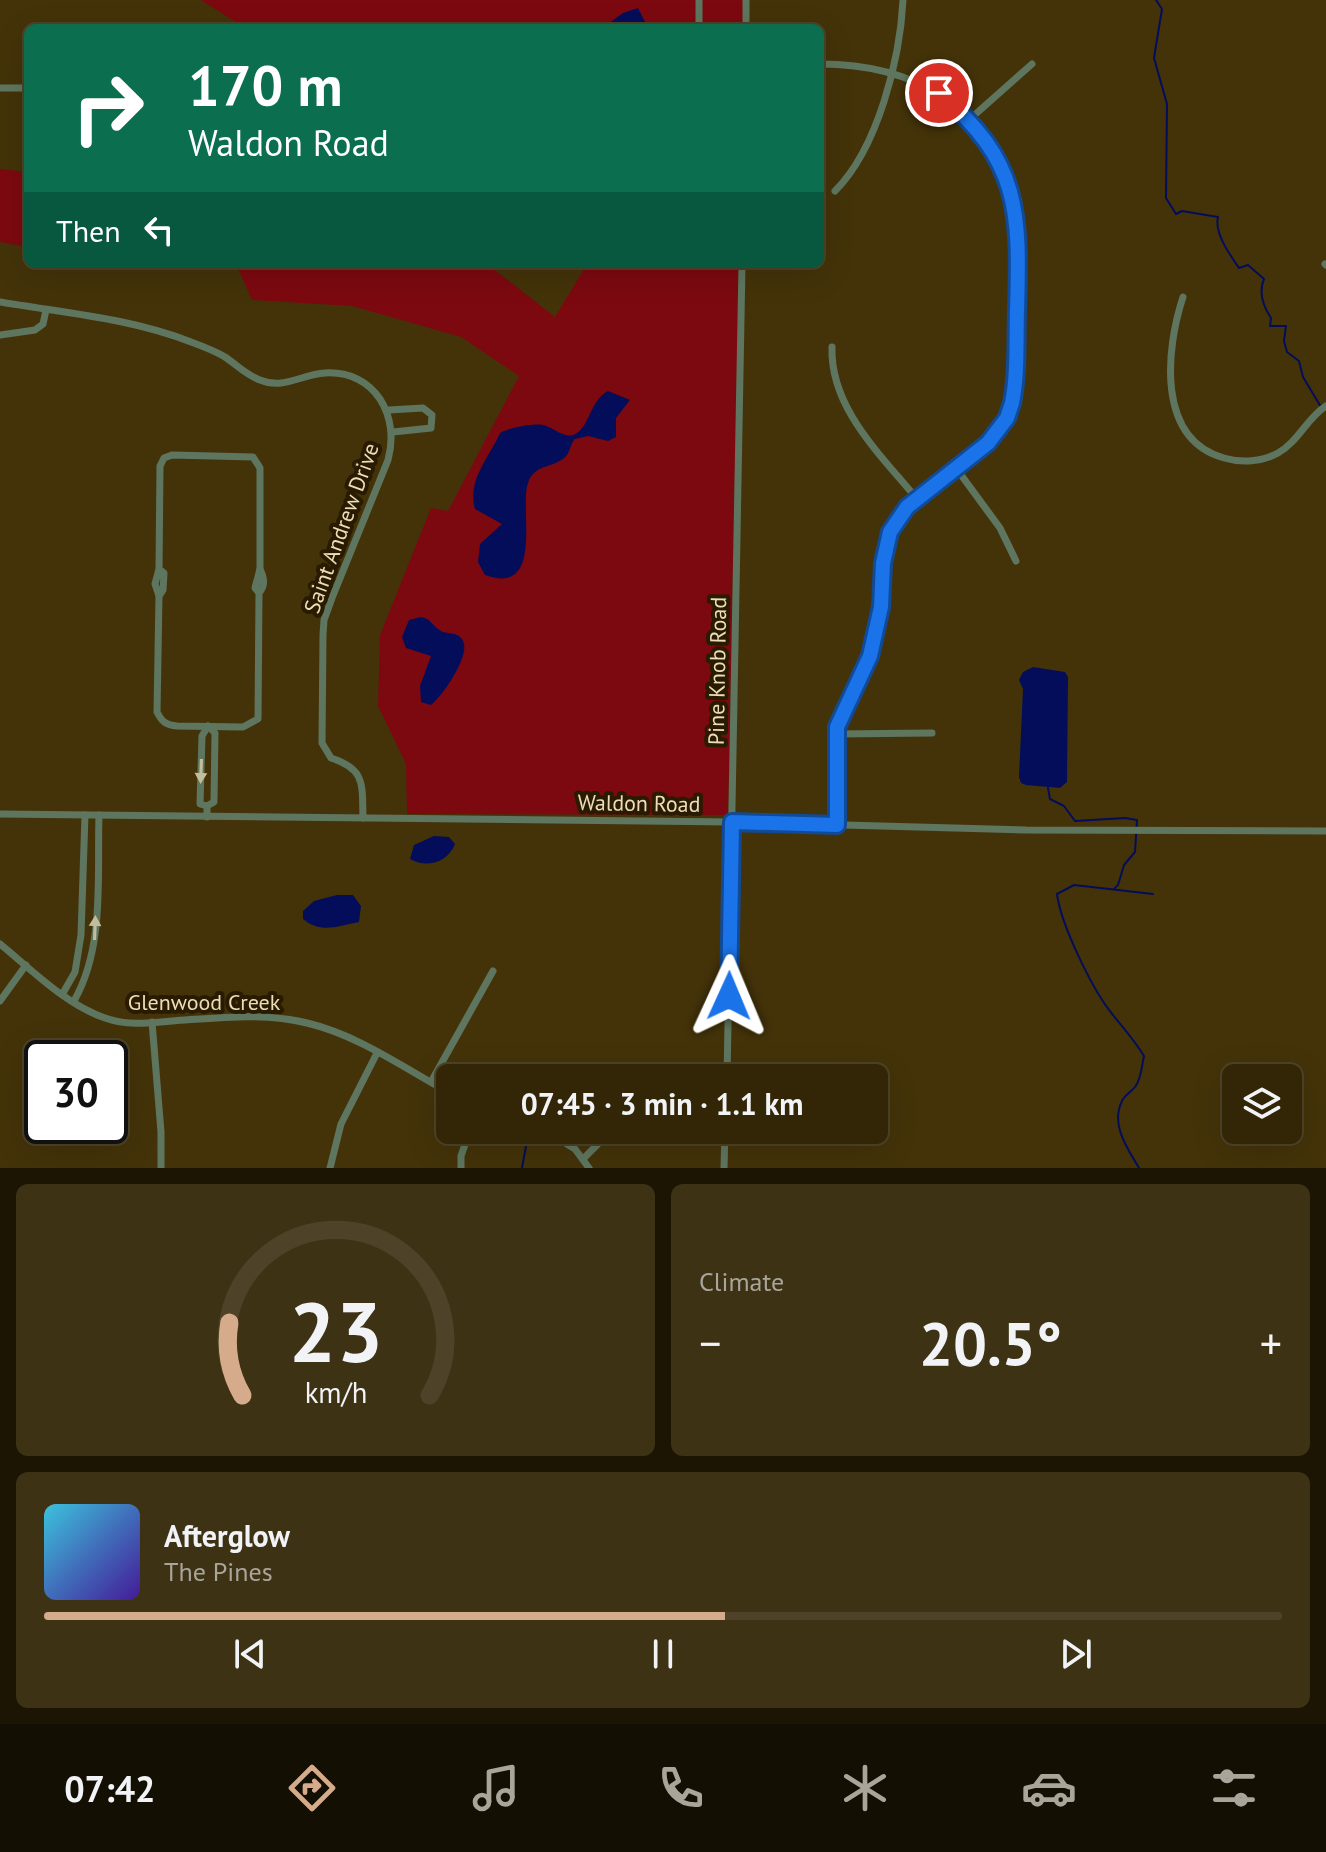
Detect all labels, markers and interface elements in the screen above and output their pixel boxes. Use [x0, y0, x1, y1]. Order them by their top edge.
text: 170 m [188, 49, 343, 121]
icon: right [56, 56, 160, 160]
pin [905, 59, 973, 127]
icon: arrive [917, 71, 961, 115]
text: Waldon Road [188, 119, 389, 166]
icon: left [137, 208, 181, 252]
text: Then [56, 211, 121, 250]
street label: Saint Andrew Drive [297, 439, 385, 617]
street label: Pine Knob Road [702, 597, 732, 745]
one-way arrow [194, 759, 207, 784]
street label: Waldon Road [577, 788, 701, 818]
one-way arrow [88, 915, 101, 940]
position arrow [687, 954, 771, 1038]
street label: Glenwood Creek [128, 988, 281, 1016]
speed limit sign: 30 [24, 1040, 128, 1144]
map controls [1222, 1064, 1302, 1144]
button: layers [1222, 1064, 1302, 1144]
text: 07:45 · 3 min · 1.1 km [521, 1084, 803, 1123]
text: Climate [699, 1265, 784, 1298]
text: 23 [288, 1277, 383, 1385]
text: 20.5° [919, 1304, 1062, 1382]
text: − [699, 1314, 721, 1371]
text: + [1260, 1314, 1282, 1371]
text: km/h [304, 1374, 367, 1411]
text: Afterglow [164, 1516, 290, 1555]
text: The Pines [164, 1555, 273, 1588]
icon: previous [228, 1632, 272, 1676]
icon: pause [641, 1632, 685, 1676]
icon: next [1054, 1632, 1098, 1676]
icon: directions [284, 1760, 340, 1816]
icon: music [468, 1760, 524, 1816]
icon: phone [653, 1760, 709, 1816]
icon: climate [837, 1760, 893, 1816]
icon: car [1021, 1760, 1077, 1816]
icon: filters [1206, 1760, 1262, 1816]
text: 07:42 [64, 1765, 156, 1812]

